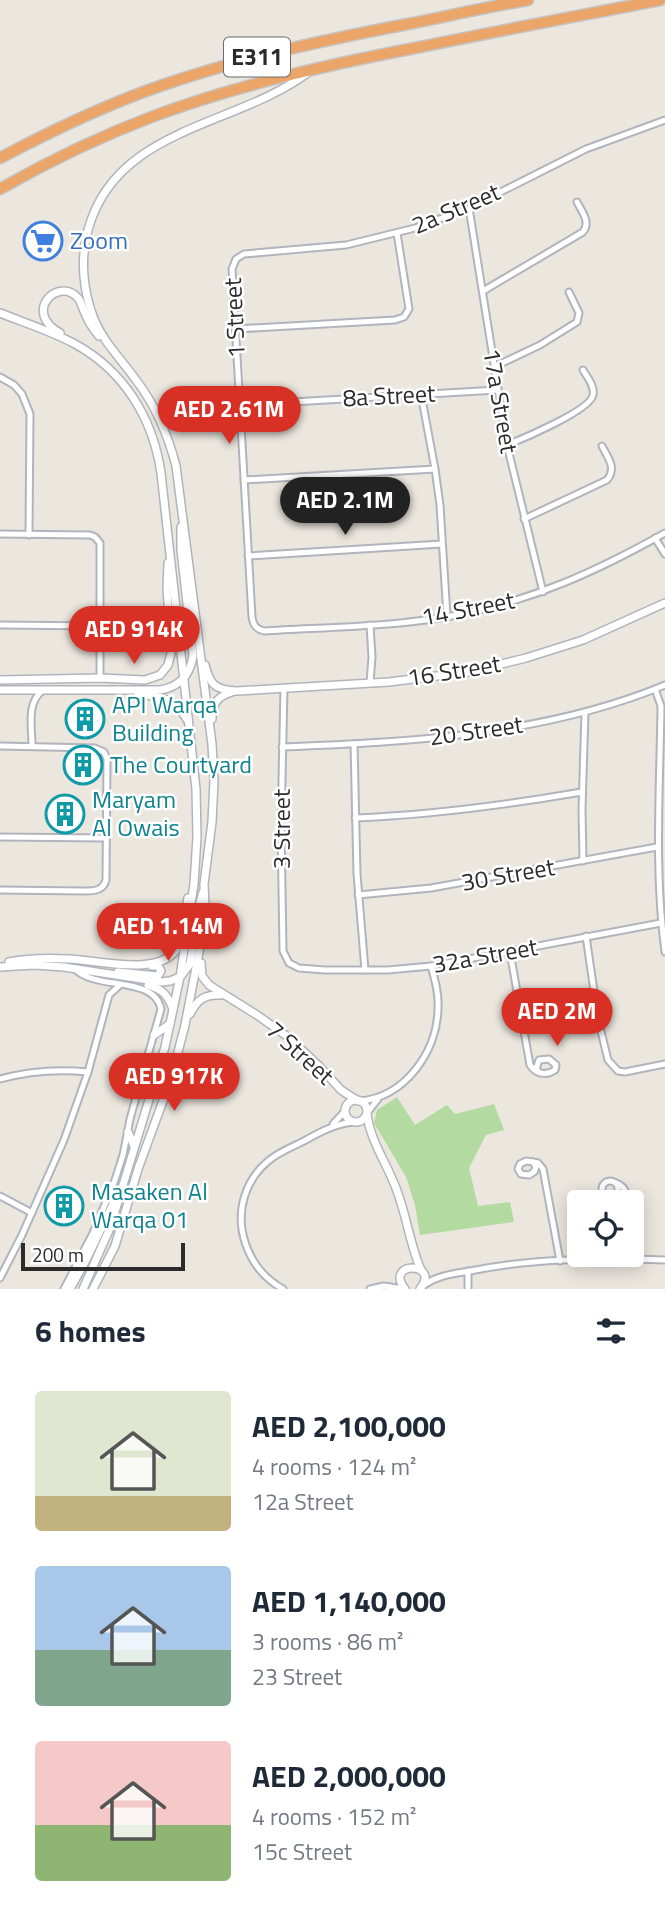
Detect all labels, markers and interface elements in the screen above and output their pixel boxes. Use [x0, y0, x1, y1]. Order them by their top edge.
road number: E311 [224, 38, 290, 76]
street label: 2a Street [406, 173, 506, 243]
supermarket icon: Zoom [22, 220, 64, 262]
place label: Zoom [70, 222, 128, 258]
street label: 1 Street [214, 276, 254, 359]
street label: 17a Street [474, 345, 528, 457]
street label: 8a Street [342, 375, 437, 415]
pin: AED 2.61M [149, 386, 309, 446]
text: AED 2.61M [174, 391, 284, 426]
pin: AED 2.1M [273, 477, 417, 537]
text: AED 2.1M [296, 482, 394, 517]
street label: 14 Street [418, 581, 518, 635]
pin: AED 914K [62, 606, 206, 666]
text: AED 914K [85, 611, 183, 646]
street label: 16 Street [405, 645, 504, 695]
place label: API Warqa Building [112, 686, 217, 750]
building icon: API Warqa Building [64, 698, 106, 740]
street label: 20 Street [427, 706, 525, 754]
building icon: The Courtyard [62, 744, 104, 786]
place label: The Courtyard [110, 746, 252, 782]
place label: Maryam Al Owais [92, 781, 180, 845]
street label: 3 Street [263, 788, 299, 869]
building icon: Maryam Al Owais [44, 793, 86, 835]
street label: 30 Street [458, 848, 558, 900]
pin: AED 1.14M [88, 904, 248, 963]
text: AED 1.14M [113, 908, 223, 943]
street label: 32a Street [429, 928, 541, 982]
pin: AED 2M [500, 988, 614, 1048]
text: AED 2M [518, 993, 596, 1028]
street label: 7 Street [259, 1012, 343, 1093]
pin: AED 917K [102, 1054, 246, 1113]
text: AED 917K [125, 1058, 223, 1093]
place label: Masaken Al Warqa 01 [91, 1173, 208, 1237]
building icon: Masaken Al Warqa 01 [43, 1185, 85, 1227]
map controls [567, 1190, 644, 1267]
button: locate [567, 1190, 644, 1267]
scale bar [21, 1240, 186, 1272]
text: 200 m [32, 1240, 84, 1269]
text: 6 homes [35, 1308, 146, 1354]
icon: filters [592, 1312, 630, 1350]
text: AED 2,100,000 [252, 1403, 446, 1449]
icon: home [91, 1419, 175, 1503]
text: 4 rooms · 124 m² [252, 1449, 416, 1484]
text: 12a Street [252, 1484, 354, 1519]
text: AED 1,140,000 [252, 1578, 446, 1624]
icon: home [91, 1594, 175, 1678]
text: 3 rooms · 86 m² [252, 1624, 403, 1659]
text: 23 Street [252, 1659, 342, 1694]
text: AED 2,000,000 [252, 1753, 446, 1799]
icon: home [91, 1769, 175, 1853]
text: 4 rooms · 152 m² [252, 1799, 416, 1834]
text: 15c Street [252, 1834, 352, 1869]

